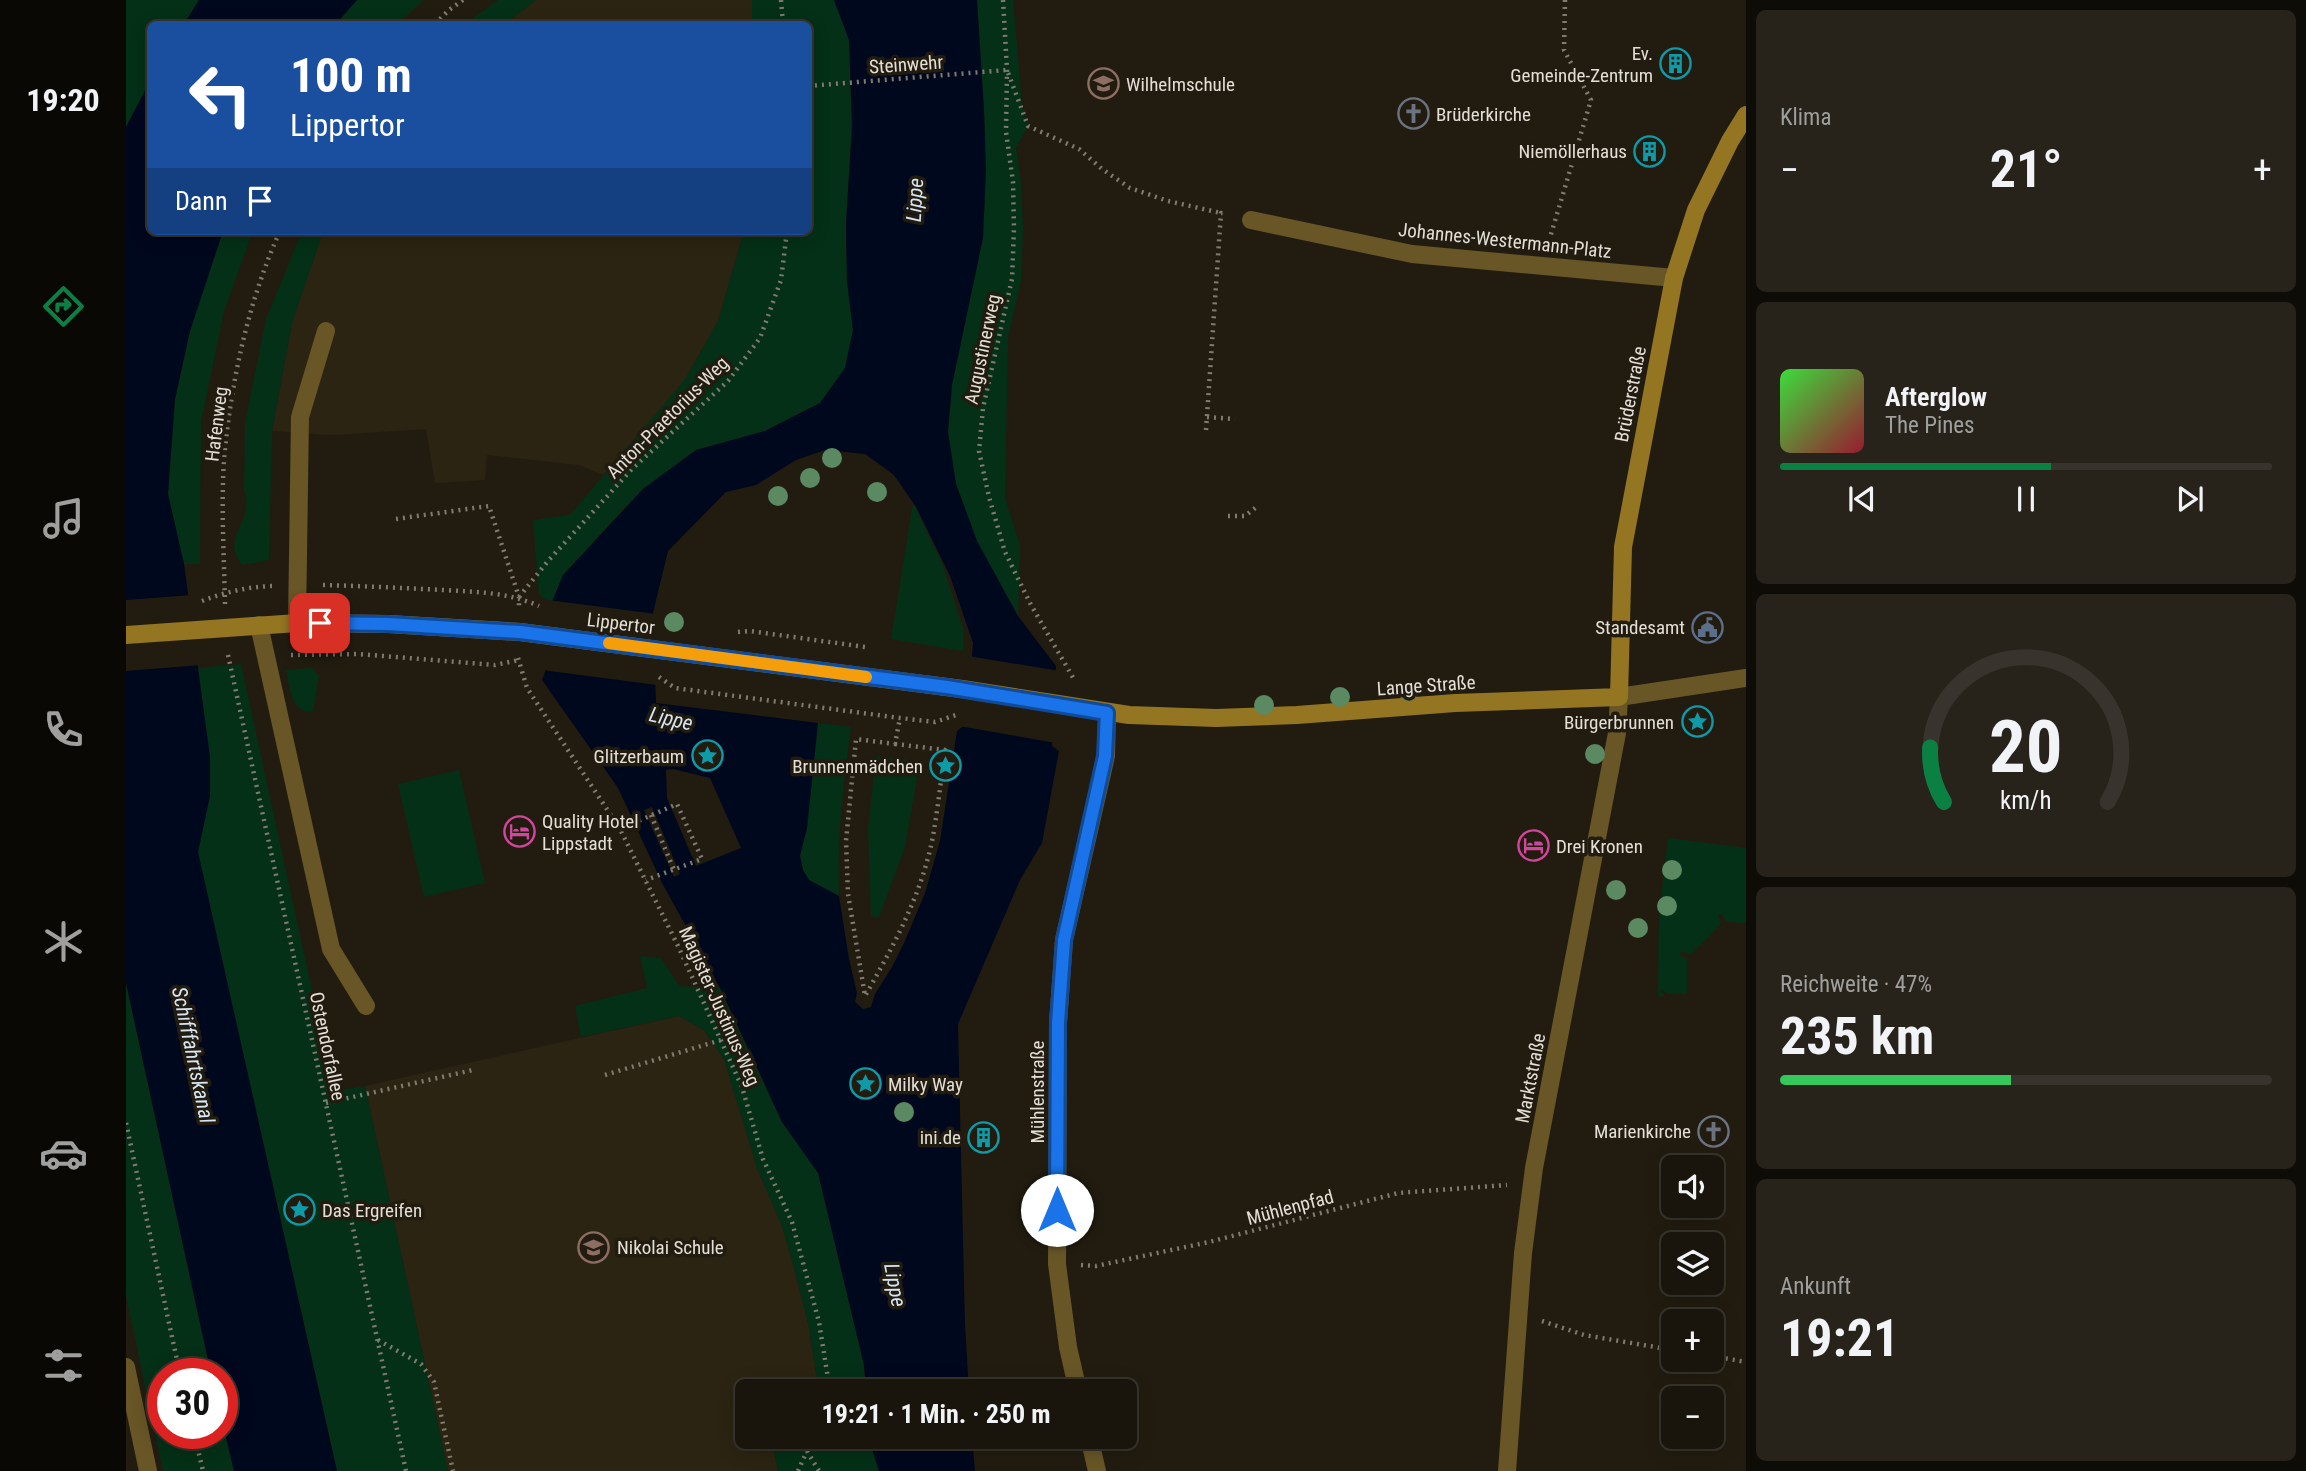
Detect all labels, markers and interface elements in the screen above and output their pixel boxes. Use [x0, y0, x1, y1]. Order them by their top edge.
place label: Ev. Gemeinde-Zentrum [1510, 42, 1653, 87]
text: 100 m [290, 47, 412, 104]
building icon: Ev. Gemeinde-Zentrum [1659, 47, 1693, 81]
icon: left [175, 49, 266, 140]
street label: Steinwehr [868, 50, 944, 79]
school or university icon: Wilhelmschule [1086, 67, 1120, 101]
place label: Wilhelmschule [1126, 73, 1235, 96]
text: 19:20 [26, 81, 100, 119]
church icon: Brüderkirche [1396, 97, 1430, 131]
place label: Brüderkirche [1436, 103, 1531, 126]
text: Klima [1780, 104, 1831, 131]
text: Lippertor [290, 106, 405, 144]
building icon: Niemöllerhaus [1633, 134, 1667, 168]
text: 21° [1990, 139, 2062, 200]
place label: Niemöllerhaus [1519, 140, 1627, 163]
text: − [1780, 148, 1799, 192]
text: + [2253, 148, 2272, 192]
water label: Lippe [902, 177, 928, 223]
icon: arrive [241, 182, 279, 220]
text: Dann [175, 186, 227, 216]
street label: Johannes-Westermann-Platz [1397, 218, 1613, 263]
icon: directions [39, 282, 88, 331]
street label: Augustinerweg [960, 292, 1005, 406]
street label: Brüderstraße [1610, 344, 1651, 444]
street label: Anton-Praetorius-Weg [602, 352, 733, 483]
text: Afterglow [1885, 382, 1987, 412]
street label: Hafenweg [200, 385, 233, 463]
text: The Pines [1885, 412, 1975, 439]
icon: previous [1843, 480, 1881, 518]
icon: pause [2007, 480, 2045, 518]
icon: next [2171, 480, 2209, 518]
icon: music [39, 494, 88, 543]
pin [290, 593, 350, 653]
icon: arrive [301, 604, 339, 642]
street label: Lippertor [586, 608, 656, 639]
public building icon: Standesamt [1691, 610, 1725, 644]
place label: Standesamt [1595, 616, 1685, 639]
street label: Lange Straße [1376, 671, 1476, 700]
water label: Lippe [647, 702, 695, 736]
text: 20 [1989, 704, 2063, 790]
icon: phone [39, 705, 88, 754]
place icon: Bürgerbrunnen [1680, 705, 1714, 739]
place label: Bürgerbrunnen [1564, 711, 1674, 734]
place icon: Glitzerbaum [690, 739, 724, 773]
place label: Glitzerbaum [594, 745, 684, 768]
place icon: Brunnenmädchen [929, 749, 963, 783]
place label: Brunnenmädchen [792, 755, 923, 778]
text: km/h [2000, 785, 2052, 814]
place label: Quality Hotel Lippstadt [542, 810, 639, 855]
hotel icon: Quality Hotel Lippstadt [502, 815, 536, 849]
hotel icon: Drei Kronen [1516, 829, 1550, 863]
place label: Drei Kronen [1556, 835, 1643, 858]
icon: climate [39, 917, 88, 966]
street label: Magister-Justinus-Weg [674, 923, 765, 1090]
text: Reichweite · 47% [1780, 971, 1932, 998]
water label: Schifffahrtskanal [167, 985, 219, 1126]
street label: Ostendorfallee [305, 990, 350, 1103]
text: 235 km [1780, 1006, 1934, 1067]
street label: Marktstraße [1511, 1031, 1550, 1125]
street label: Mühlenstraße [1026, 1041, 1049, 1143]
place icon: Milky Way [848, 1067, 882, 1101]
place label: Milky Way [888, 1073, 963, 1096]
church icon: Marienkirche [1697, 1114, 1731, 1148]
building icon: ini.de [967, 1120, 1001, 1154]
place label: Marienkirche [1594, 1120, 1691, 1143]
place label: ini.de [920, 1126, 961, 1149]
icon: car [39, 1129, 88, 1178]
map controls [1661, 1155, 1724, 1449]
button: sound [1661, 1155, 1724, 1218]
position arrow [1020, 1173, 1094, 1247]
street label: Mühlenpfad [1244, 1185, 1336, 1230]
place icon: Das Ergreifen [282, 1193, 316, 1227]
place label: Das Ergreifen [322, 1199, 422, 1222]
school or university icon: Nikolai Schule [577, 1230, 611, 1264]
button: layers [1661, 1232, 1724, 1295]
place label: Nikolai Schule [617, 1236, 724, 1259]
water label: Lippe [879, 1261, 911, 1309]
text: Ankunft [1780, 1273, 1851, 1300]
text: 19:21 [1780, 1308, 1899, 1369]
button: + [1661, 1309, 1724, 1372]
icon: filters [39, 1341, 88, 1390]
speed limit sign: 30 [147, 1358, 238, 1449]
button: − [1661, 1386, 1724, 1449]
text: 19:21 · 1 Min. · 250 m [822, 1399, 1050, 1429]

